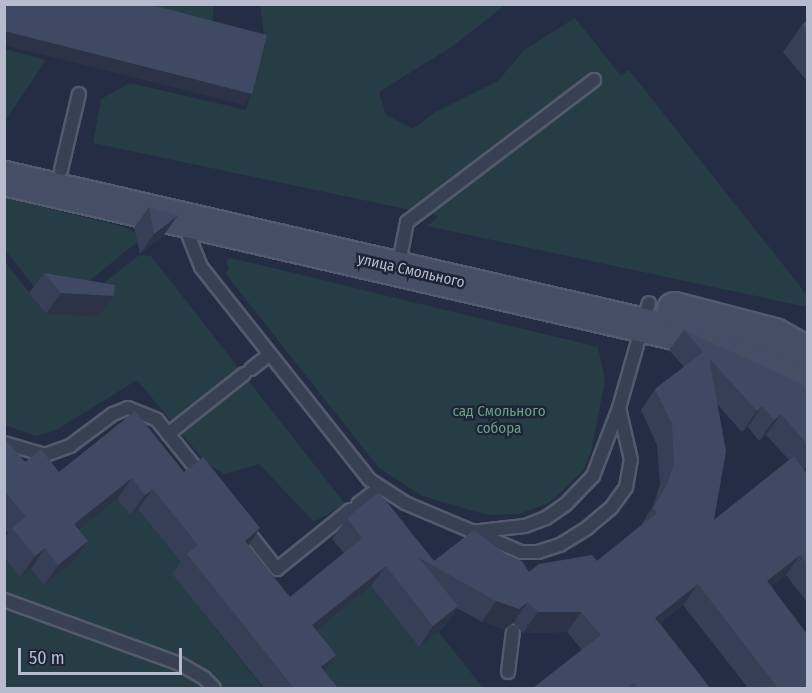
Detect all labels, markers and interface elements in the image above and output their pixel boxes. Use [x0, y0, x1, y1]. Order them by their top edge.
street label: улица Смольного [356, 250, 466, 292]
park label: сад Смольного собора [452, 402, 546, 437]
scale bar [21, 636, 184, 674]
text: 50 m [29, 647, 65, 669]

